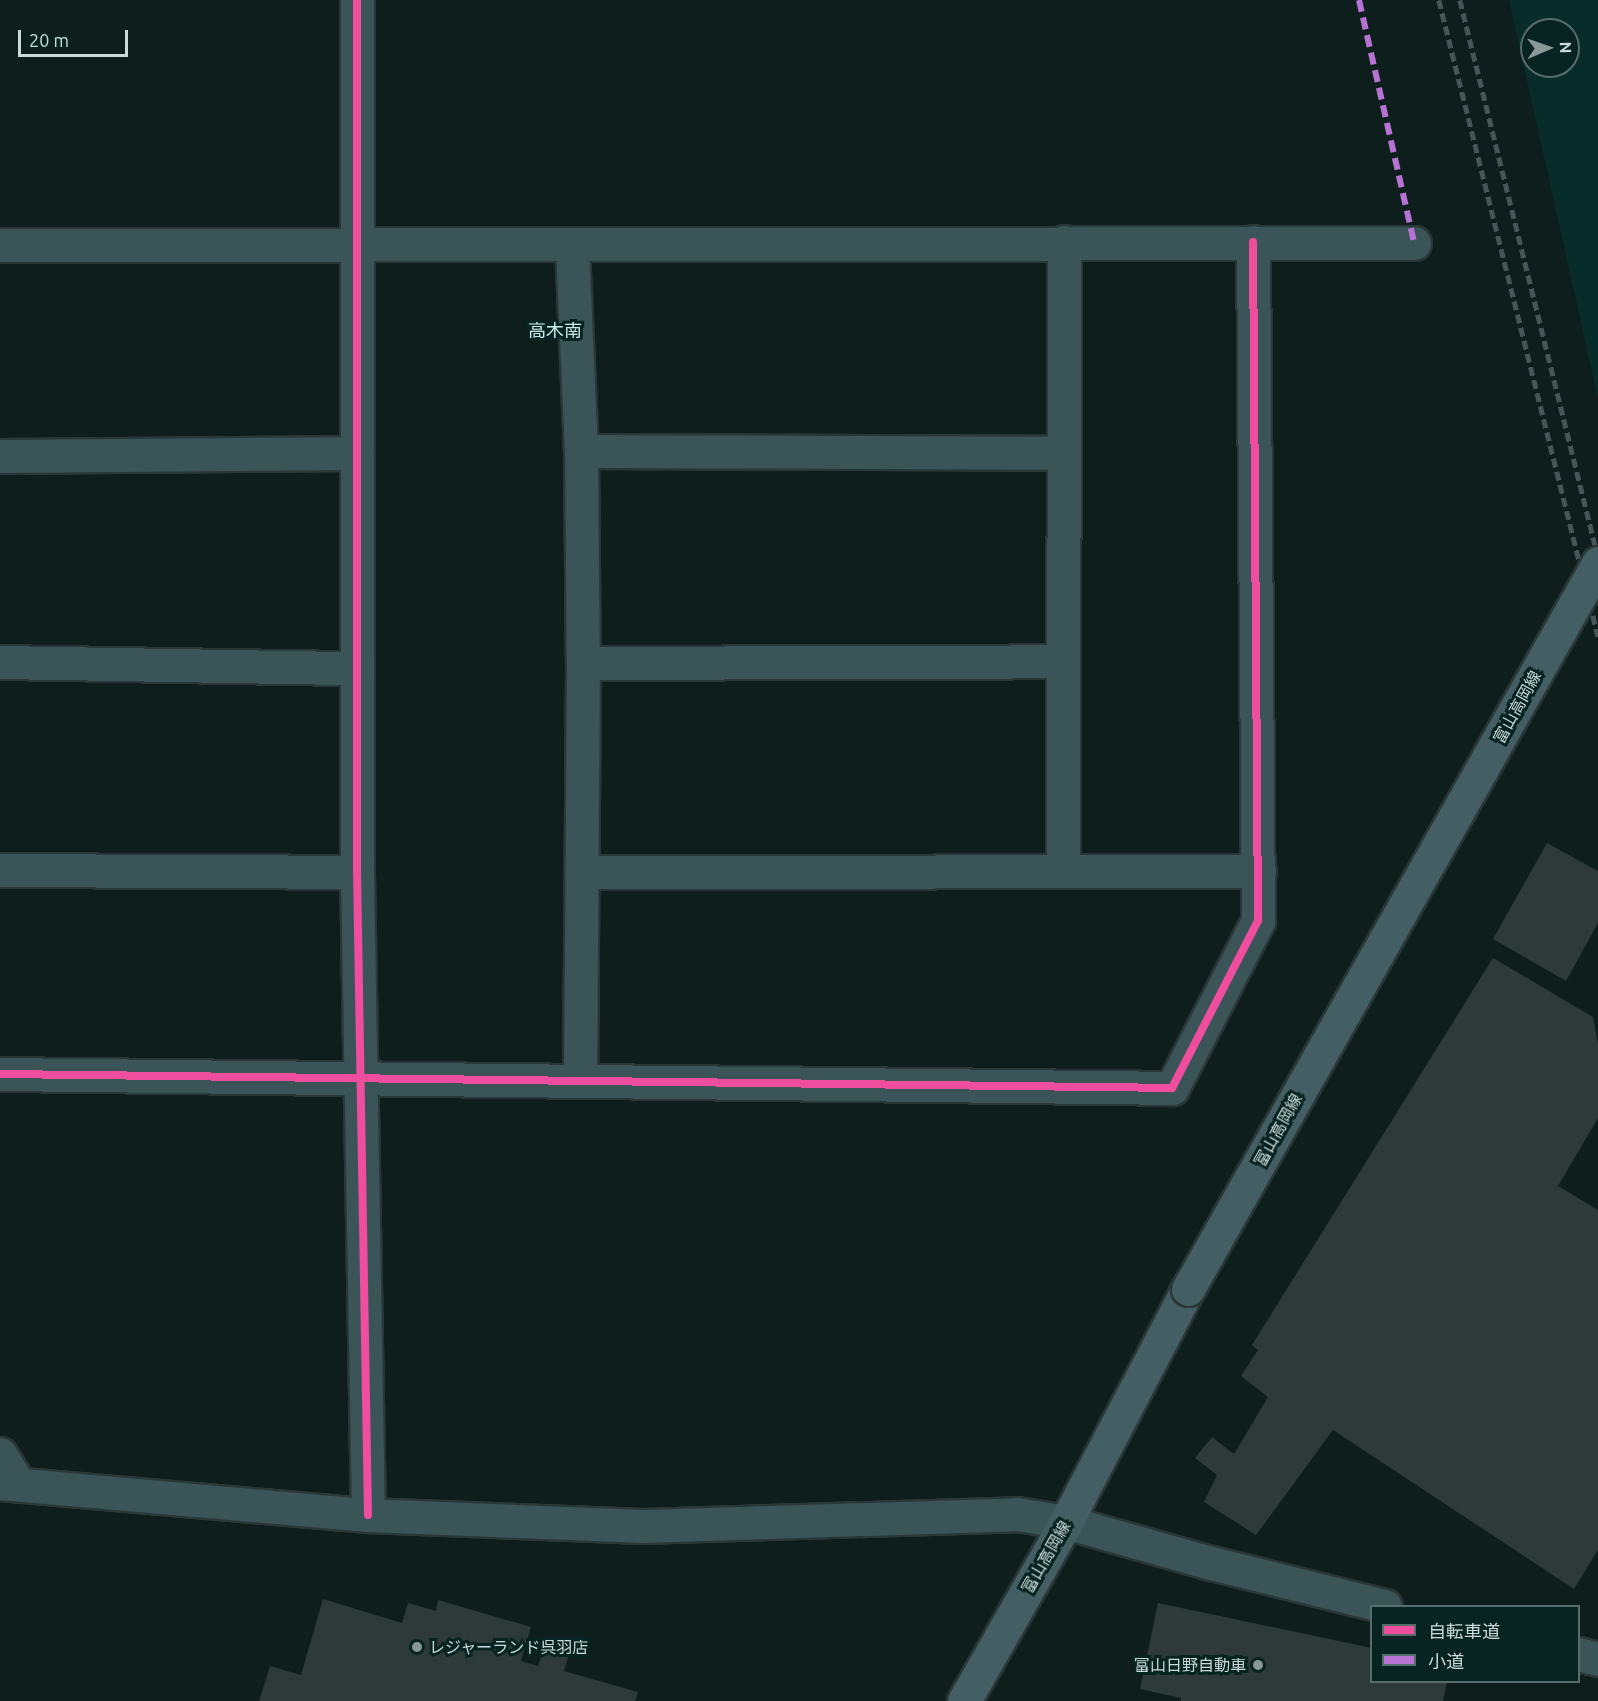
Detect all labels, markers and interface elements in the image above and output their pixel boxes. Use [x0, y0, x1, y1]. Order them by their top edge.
scale bar [21, 18, 130, 56]
north arrow [1520, 18, 1580, 78]
text: 20 m [29, 30, 69, 50]
text: N [1557, 41, 1575, 54]
district label: 高木南 [528, 319, 582, 341]
street label: 富山高岡線 [1489, 667, 1545, 747]
street label: 富山高岡線 [1250, 1090, 1306, 1170]
street label: 富山高岡線 [1018, 1518, 1074, 1596]
legend [1370, 1605, 1580, 1683]
text: 自転車道 [1428, 1621, 1500, 1641]
place label: レジャーランド呉羽店 [429, 1637, 589, 1657]
marker: レジャーランド呉羽店 [410, 1640, 424, 1654]
text: 小道 [1428, 1651, 1464, 1671]
place label: 富山日野自動車 [1134, 1655, 1246, 1675]
marker: 富山日野自動車 [1251, 1658, 1265, 1672]

